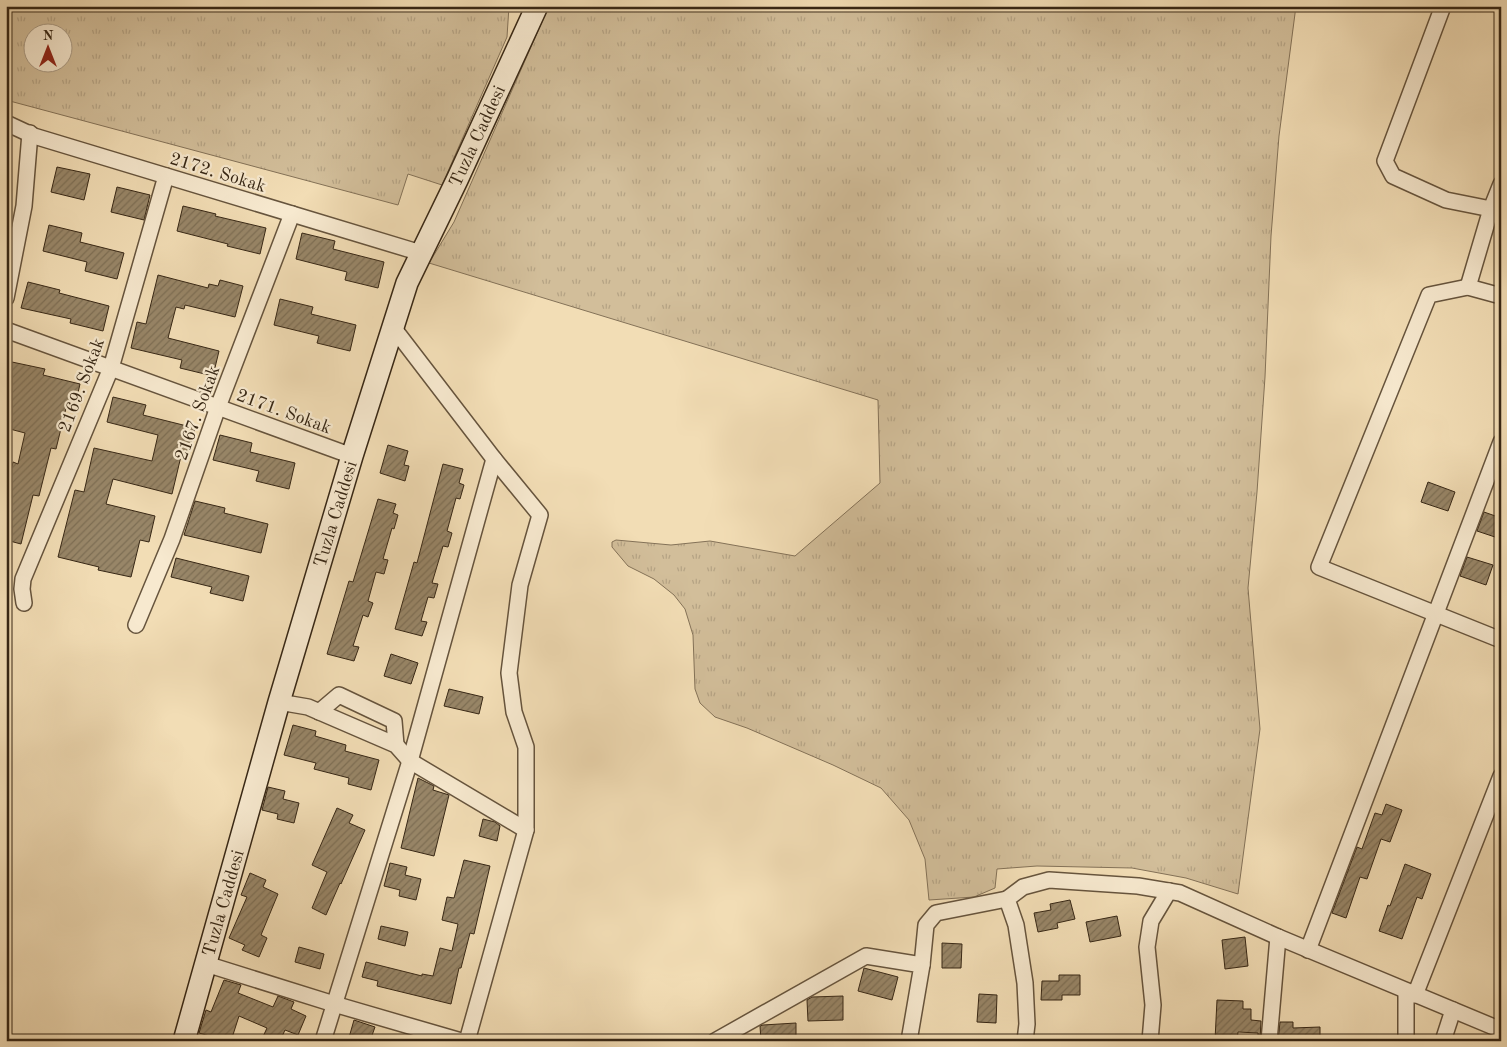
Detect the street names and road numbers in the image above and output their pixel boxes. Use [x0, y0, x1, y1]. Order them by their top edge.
street label: Tuzla Caddesi [447, 83, 509, 190]
street label: 2172. Sokak [167, 150, 268, 196]
street label: 2169. Sokak [56, 336, 108, 435]
street label: 2167. Sokak [172, 363, 223, 463]
street label: 2171. Sokak [234, 386, 334, 437]
street label: Tuzla Caddesi [311, 459, 361, 569]
street label: Tuzla Caddesi [200, 848, 248, 959]

